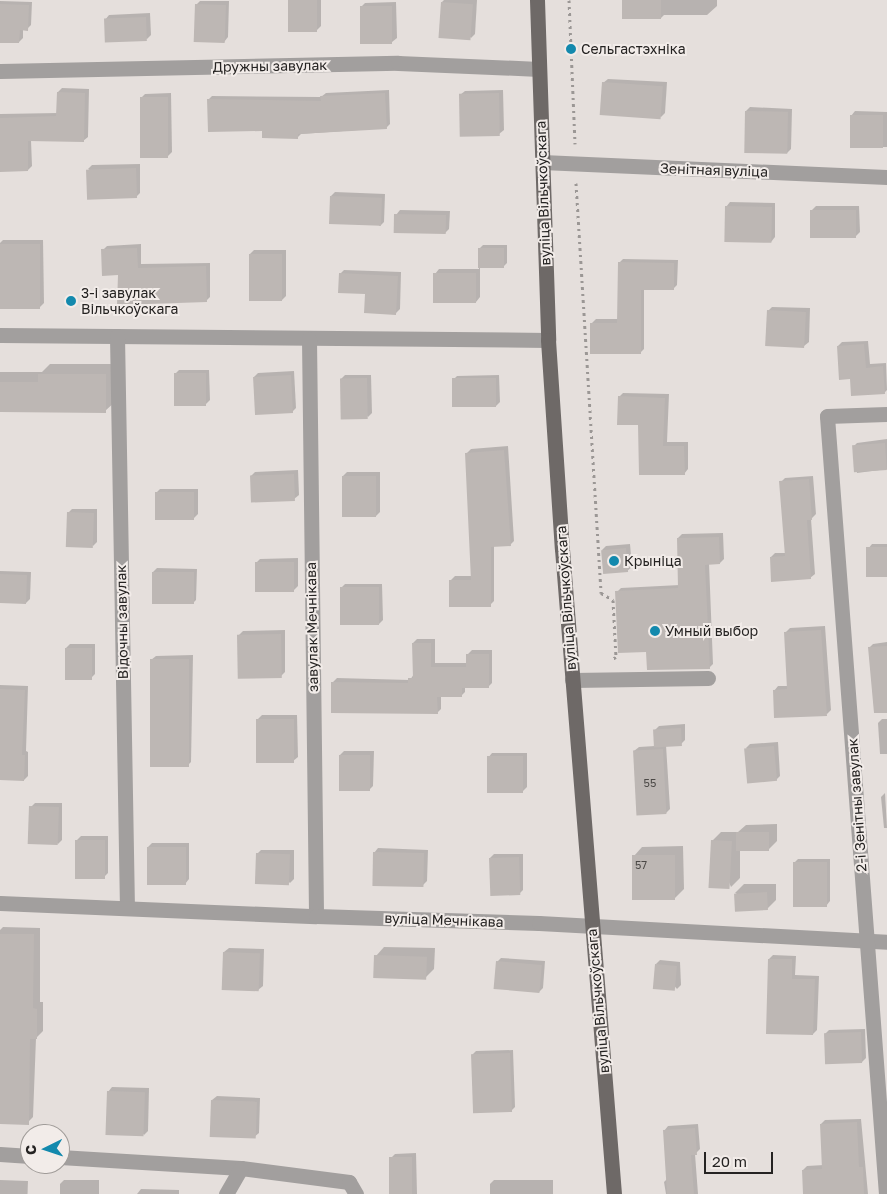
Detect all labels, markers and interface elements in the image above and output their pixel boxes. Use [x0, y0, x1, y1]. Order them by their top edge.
place label: Сельгастэхніка [581, 41, 686, 57]
marker: Сельгастэхніка [565, 43, 577, 55]
street label: Дружны завулак [213, 57, 327, 75]
street label: вуліца Вільчкоўскага [532, 120, 554, 266]
street label: Зенітная вуліца [660, 160, 768, 180]
place label: 3-і завулак Вільчкоўскага [81, 285, 178, 318]
marker: 3-і завулак Вільчкоўскага [65, 295, 77, 307]
street label: вуліца Вільчкоўскага [553, 525, 579, 671]
place label: Крыніца [624, 553, 682, 569]
marker: Крыніца [608, 555, 620, 567]
street label: завулак Мечнікава [302, 562, 322, 692]
street label: Відочны завулак [113, 565, 131, 679]
place label: Умный выбор [665, 623, 758, 639]
marker: Умный выбор [649, 625, 661, 637]
street label: 2-і Зенітны завулак [844, 738, 870, 872]
house number: 55 [644, 776, 656, 790]
house number: 57 [635, 858, 647, 872]
street label: вуліца Мечнікава [384, 910, 504, 930]
street label: вуліца Вільчкоўскага [583, 928, 613, 1074]
north arrow [20, 1124, 70, 1174]
scale bar [707, 1142, 776, 1174]
text: С [22, 1144, 39, 1156]
text: 20 m [712, 1152, 747, 1170]

